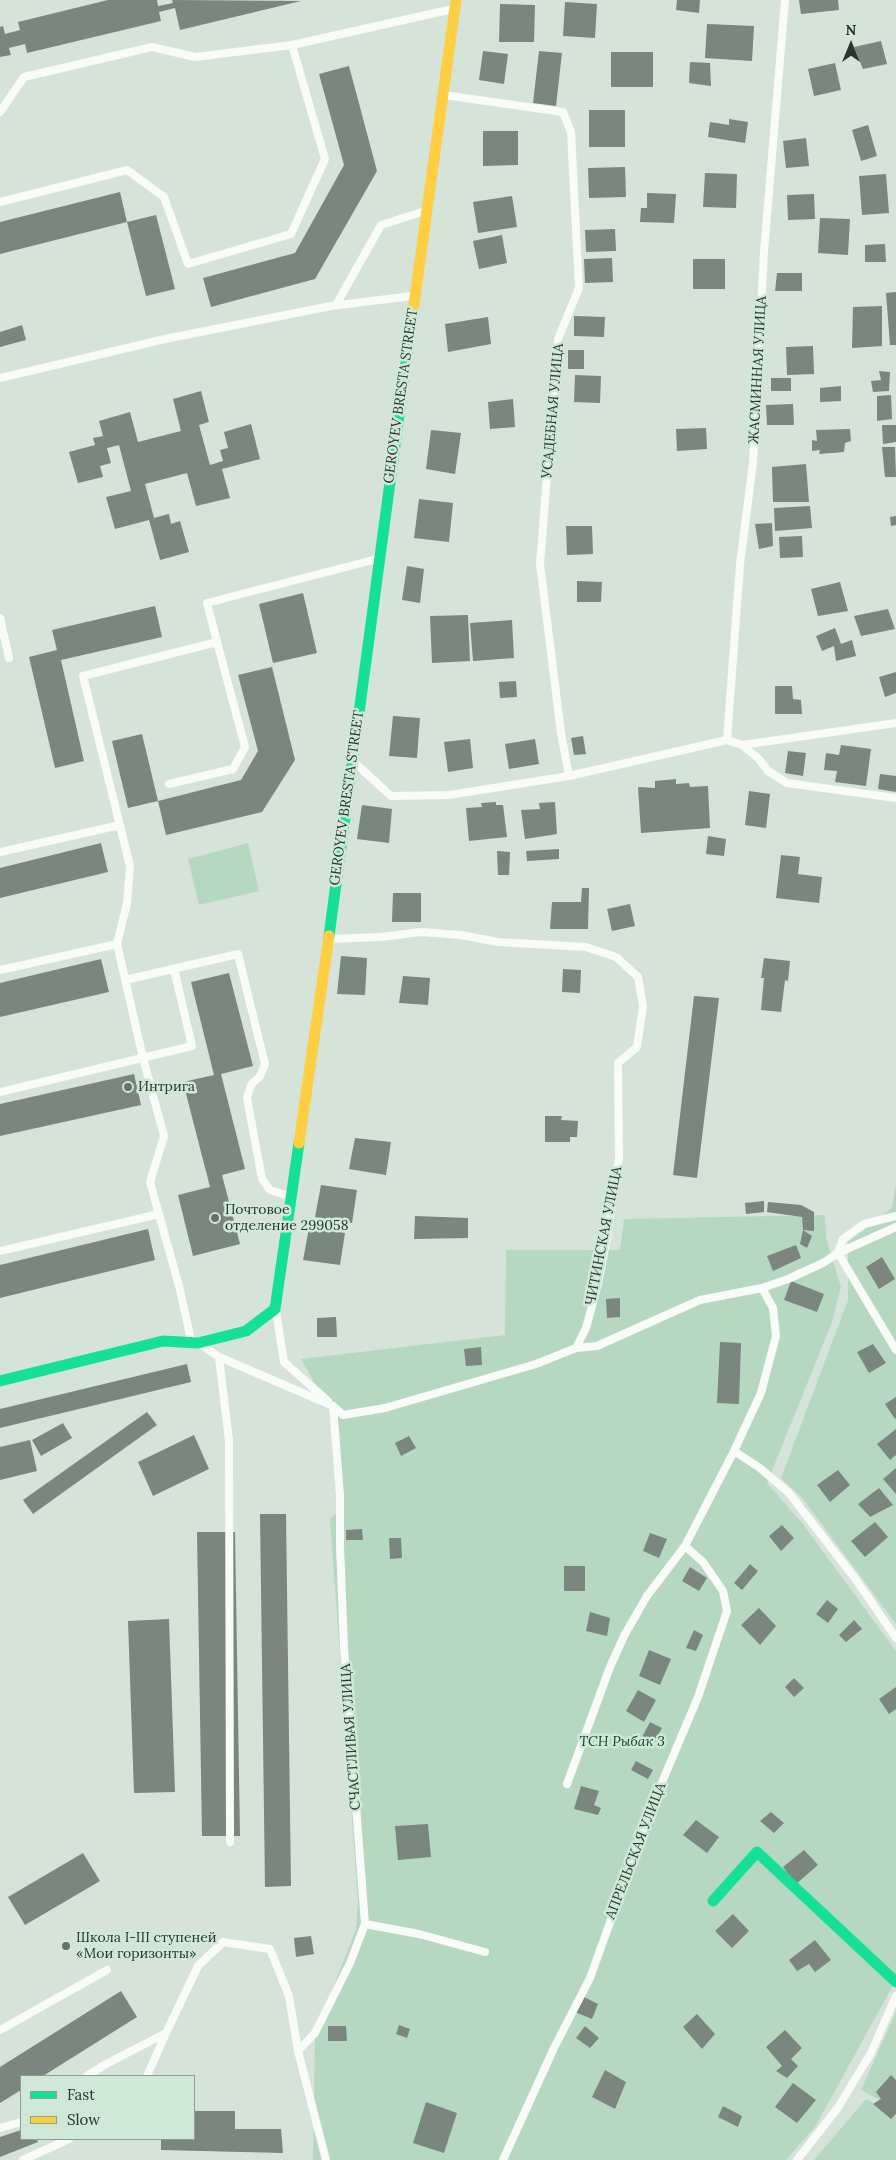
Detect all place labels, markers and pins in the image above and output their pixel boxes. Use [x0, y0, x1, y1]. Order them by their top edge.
place label: Интрига [138, 1079, 195, 1095]
marker: Интрига [122, 1081, 134, 1093]
place label: Почтовое отделение 299058 [225, 1202, 349, 1234]
marker: Почтовое отделение 299058 [209, 1212, 221, 1224]
place label: Школа I-III ступеней «Мои горизонты» [76, 1930, 217, 1962]
marker: Школа I-III ступеней «Мои горизонты» [60, 1940, 72, 1952]

